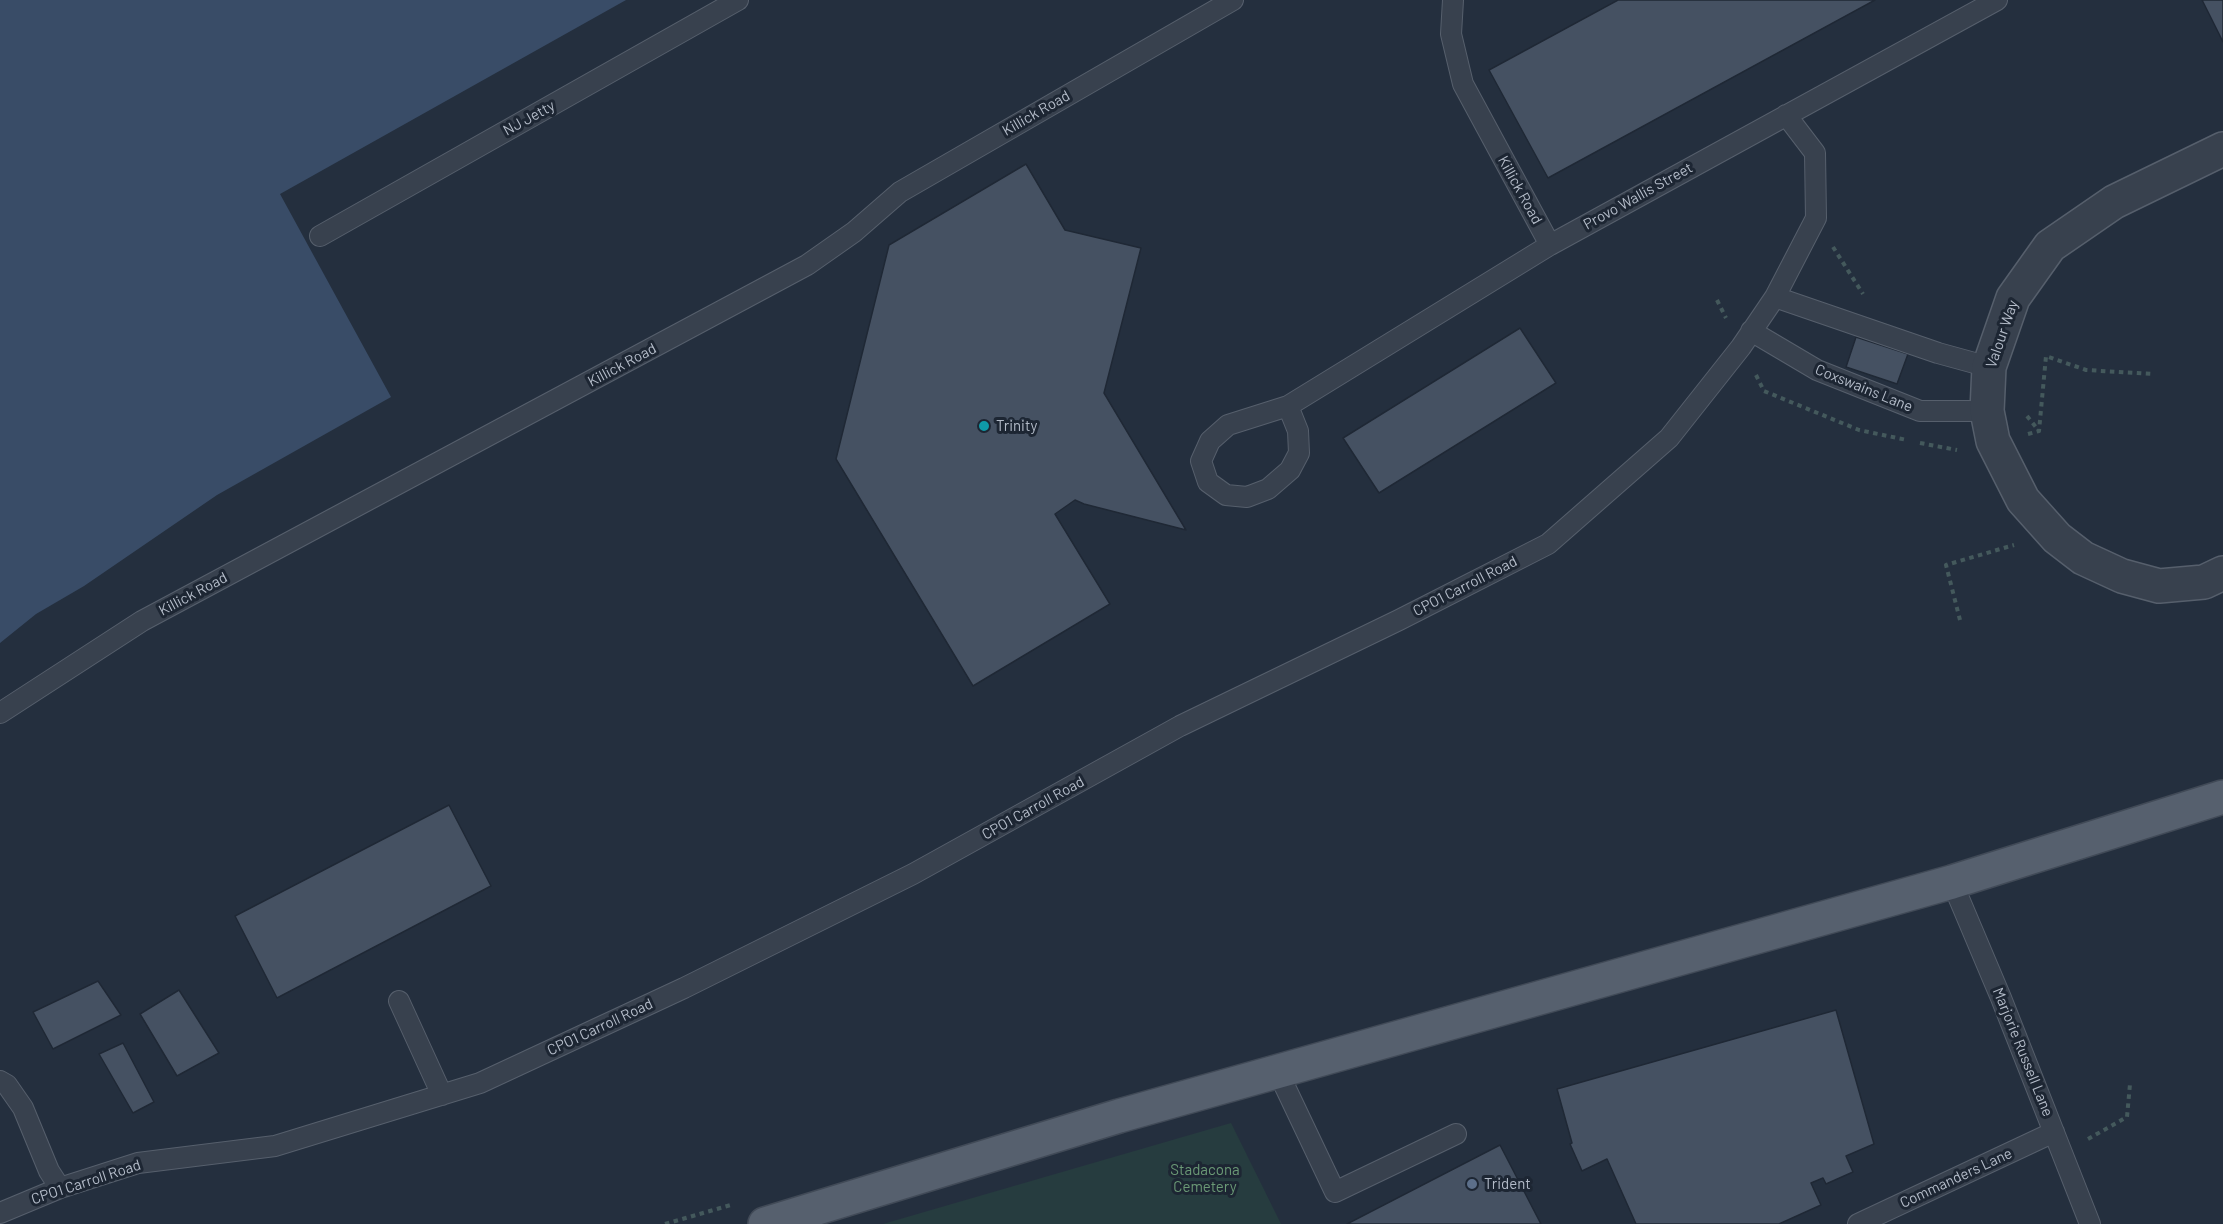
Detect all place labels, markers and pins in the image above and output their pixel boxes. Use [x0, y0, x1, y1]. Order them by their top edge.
place label: Trinity [996, 417, 1037, 435]
marker: Trinity [977, 419, 991, 433]
place label: Trident [1484, 1175, 1531, 1193]
marker: Trident [1465, 1177, 1479, 1191]

